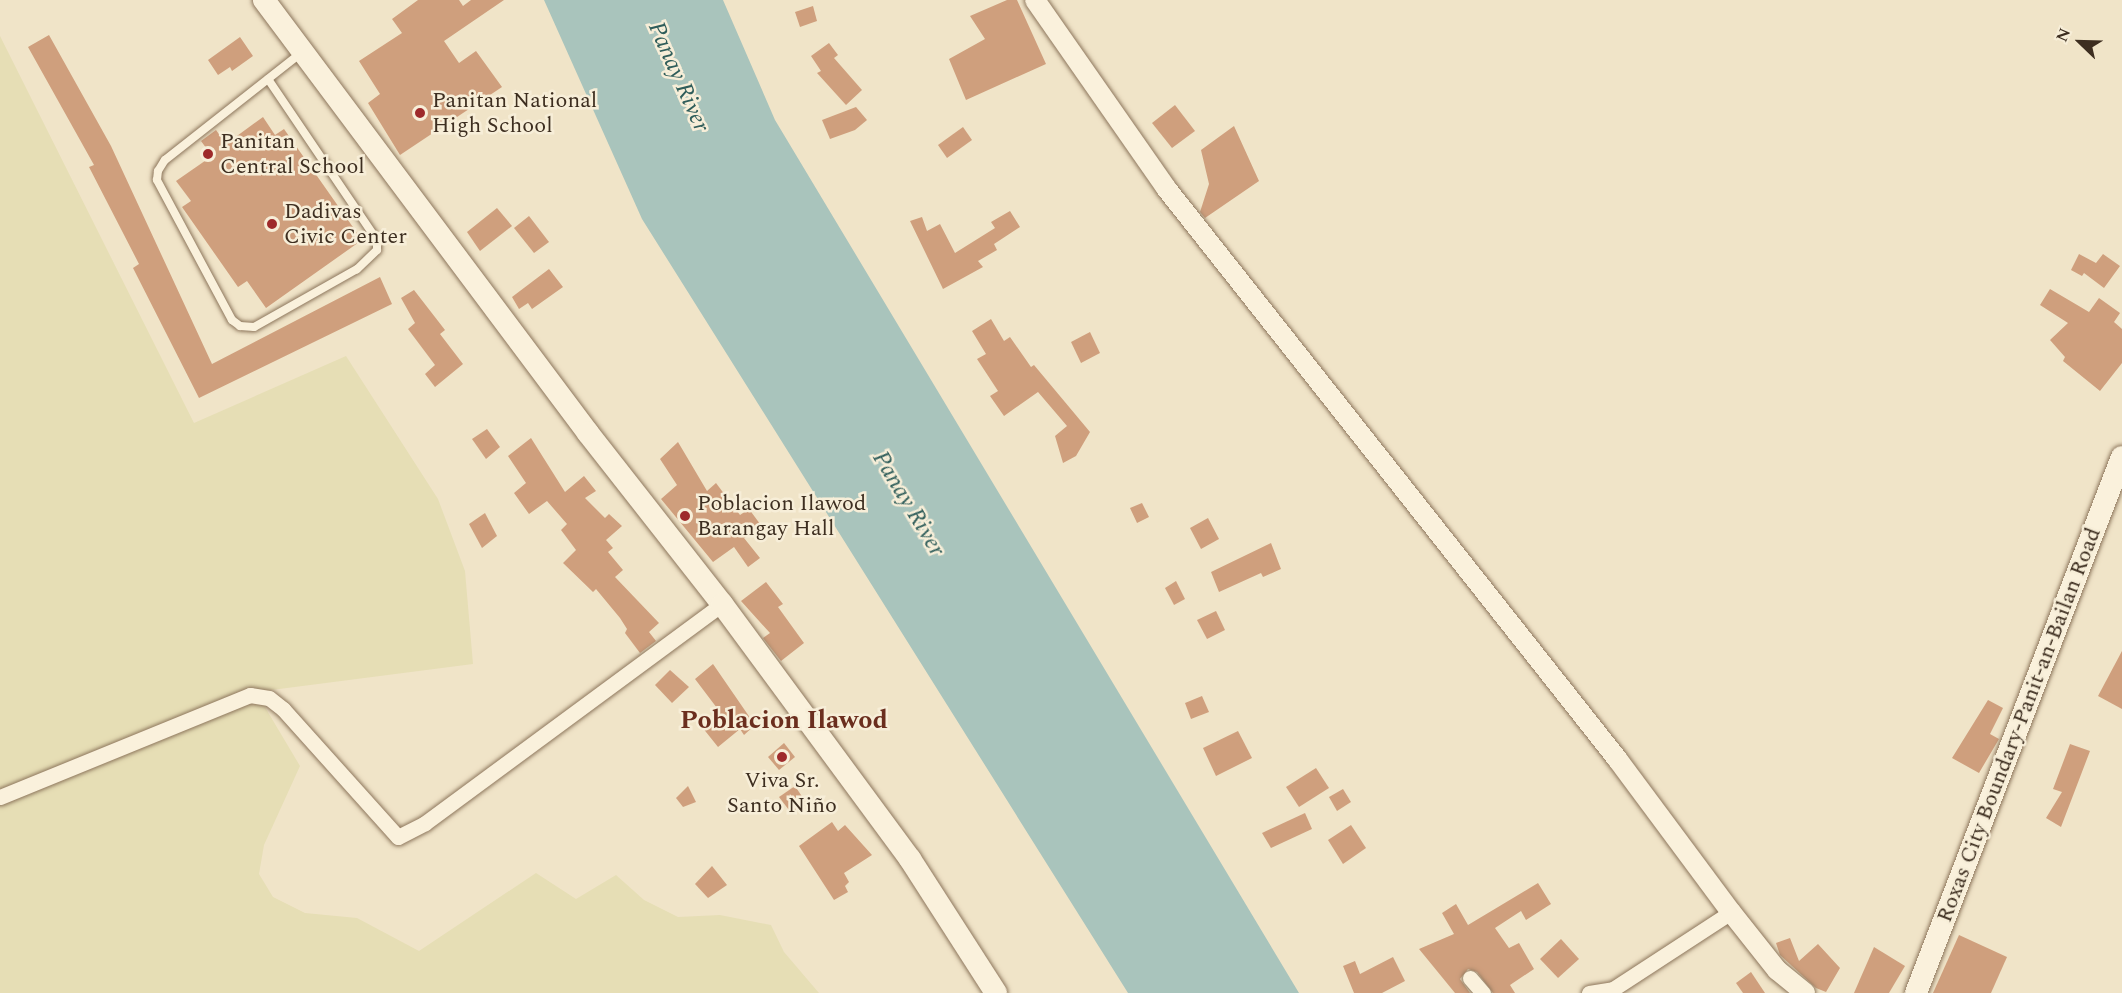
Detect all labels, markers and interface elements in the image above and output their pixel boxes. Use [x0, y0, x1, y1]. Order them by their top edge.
north arrow [2050, 12, 2110, 72]
water label: Panay River [641, 17, 715, 137]
text: N [2050, 24, 2077, 46]
place label: Panitan National High School [432, 87, 597, 138]
marker: Panitan National High School [413, 106, 427, 120]
place label: Panitan Central School [220, 128, 365, 180]
marker: Panitan Central School [201, 147, 215, 161]
place label: Dadivas Civic Center [284, 198, 407, 249]
marker: Dadivas Civic Center [265, 217, 279, 231]
water label: Panay River [865, 446, 951, 562]
place label: Poblacion Ilawod Barangay Hall [697, 490, 866, 542]
marker: Poblacion Ilawod Barangay Hall [678, 509, 692, 523]
street label: Roxas City Boundary-Panit-an-Bailan Road [1931, 524, 2107, 926]
district label: Poblacion Ilawod [680, 705, 888, 737]
marker: Viva Sr. Santo Niño [775, 750, 789, 764]
place label: Viva Sr. Santo Niño [727, 767, 837, 818]

